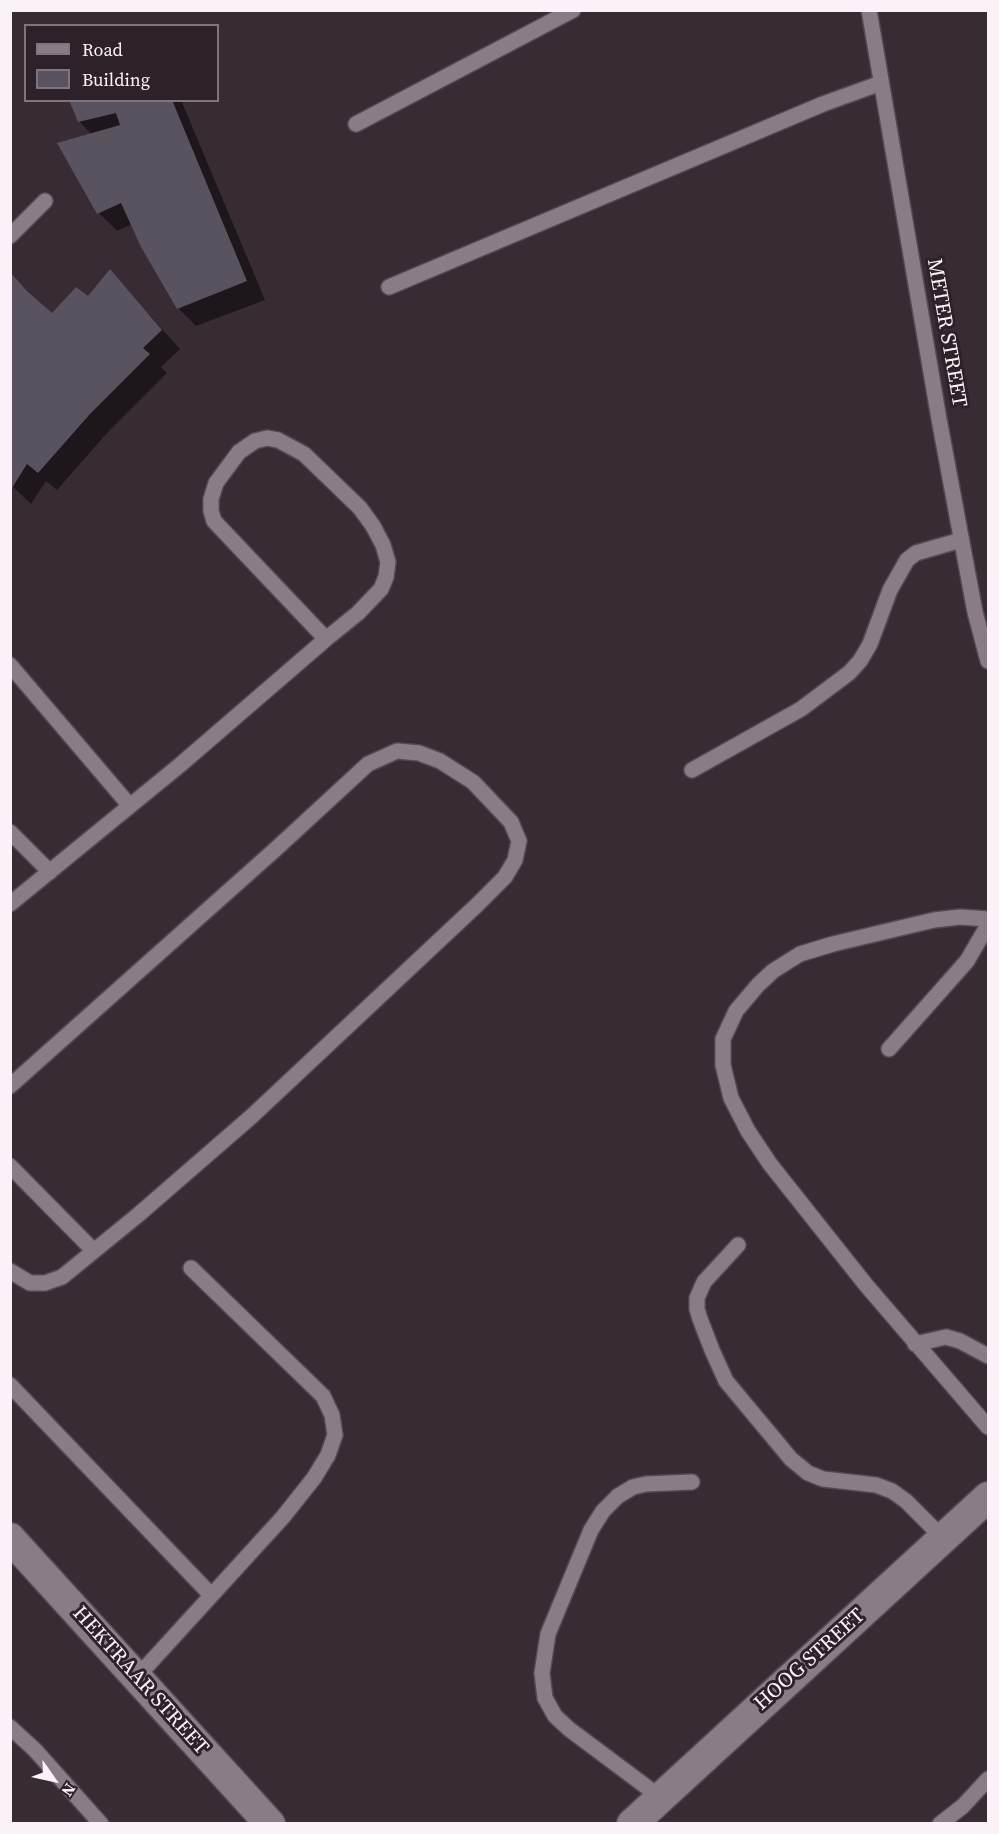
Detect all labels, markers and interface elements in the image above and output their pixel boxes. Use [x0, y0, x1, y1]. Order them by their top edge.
legend [24, 24, 219, 102]
text: Road [82, 37, 123, 62]
text: Building [82, 67, 150, 92]
street label: METER STREET [921, 257, 971, 409]
street label: HEKTRAAR STREET [67, 1602, 213, 1760]
street label: HOOG STREET [749, 1604, 871, 1716]
north arrow [24, 1750, 84, 1810]
text: N [57, 1779, 81, 1801]

